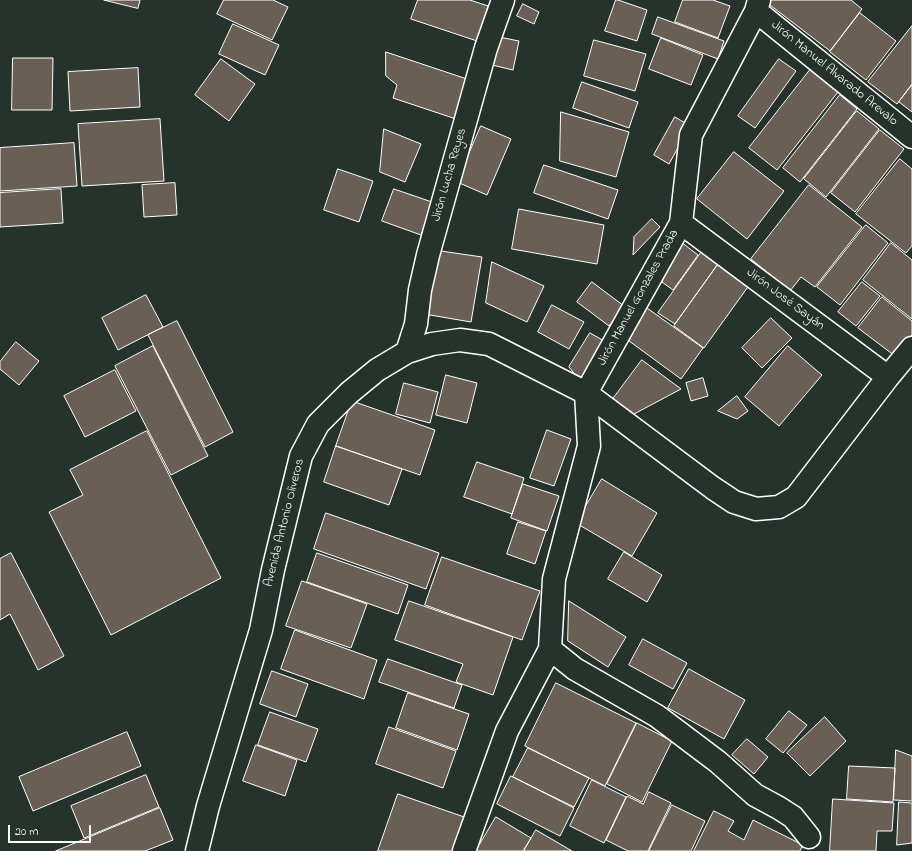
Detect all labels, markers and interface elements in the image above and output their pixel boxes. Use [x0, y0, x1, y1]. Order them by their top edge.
street label: Jirón Manuel Alvarado Arevalo [767, 18, 901, 130]
street label: Jirón Lucha Reyes [429, 127, 471, 223]
street label: Jirón Manuel Gonzales Prada [595, 227, 683, 369]
street label: Jirón José Sayán [743, 266, 827, 334]
street label: Avenida Antonio Oliveros [262, 457, 308, 589]
scale bar [10, 817, 93, 843]
text: 20 m [15, 823, 38, 841]

